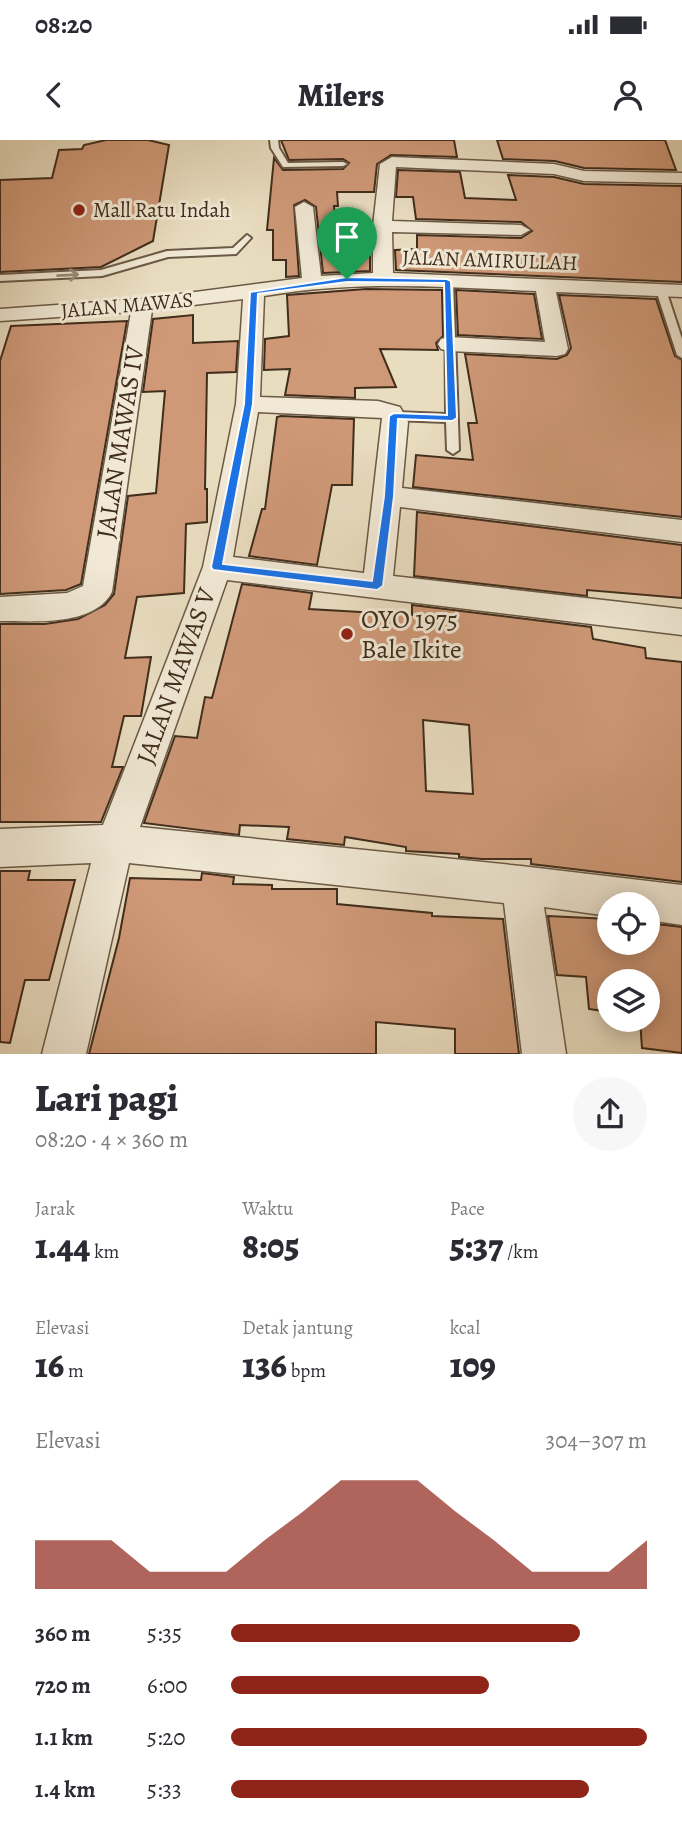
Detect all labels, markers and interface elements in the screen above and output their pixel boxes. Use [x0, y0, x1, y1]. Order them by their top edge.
text: 08:20 [35, 7, 92, 42]
text: Milers [298, 73, 384, 117]
icon: back [35, 76, 73, 114]
icon: person [609, 76, 647, 114]
place label: Mall Ratu Indah [93, 196, 231, 224]
marker: Mall Ratu Indah [71, 202, 87, 218]
pin [317, 207, 377, 279]
icon: arrive [328, 218, 366, 256]
street label: JALAN AMIRULLAH [402, 243, 578, 277]
one-way arrow [56, 268, 79, 281]
street label: JALAN MAWAS [60, 285, 194, 325]
street label: JALAN MAWAS IV [87, 343, 153, 541]
street label: JALAN MAWAS V [128, 583, 224, 769]
place label: OYO 1975 Bale Ikite [361, 602, 462, 667]
marker: OYO 1975 Bale Ikite [339, 626, 355, 642]
map controls [597, 892, 660, 1032]
button: locate [597, 892, 660, 955]
button: layers [597, 969, 660, 1032]
text: Lari pagi [35, 1072, 178, 1124]
button: share [573, 1077, 647, 1151]
text: 08:20 · 4 × 360 m [35, 1124, 188, 1155]
text: Jarak [35, 1196, 75, 1222]
text: Waktu [242, 1196, 293, 1222]
text: Pace [450, 1196, 485, 1222]
text: 1.44 [35, 1222, 90, 1270]
text: 8:05 [242, 1222, 299, 1270]
text: 5:37 [450, 1222, 503, 1270]
text: km [90, 1239, 119, 1265]
text: /km [503, 1239, 539, 1265]
text: Elevasi [35, 1315, 89, 1341]
text: Detak jantung [242, 1315, 353, 1341]
text: kcal [450, 1315, 480, 1341]
text: 16 [35, 1341, 64, 1389]
text: 136 [242, 1341, 287, 1389]
text: 109 [450, 1341, 496, 1389]
text: m [64, 1358, 84, 1384]
text: bpm [287, 1358, 326, 1384]
text: Elevasi [35, 1425, 101, 1456]
text: 304–307 m [546, 1425, 647, 1456]
text: 360 m [35, 1618, 90, 1649]
text: 5:35 [147, 1618, 182, 1649]
text: 720 m [35, 1670, 91, 1701]
text: 6:00 [147, 1670, 188, 1701]
text: 1.1 km [35, 1722, 93, 1753]
text: 5:20 [147, 1722, 186, 1753]
text: 1.4 km [35, 1774, 96, 1805]
text: 5:33 [147, 1774, 182, 1805]

